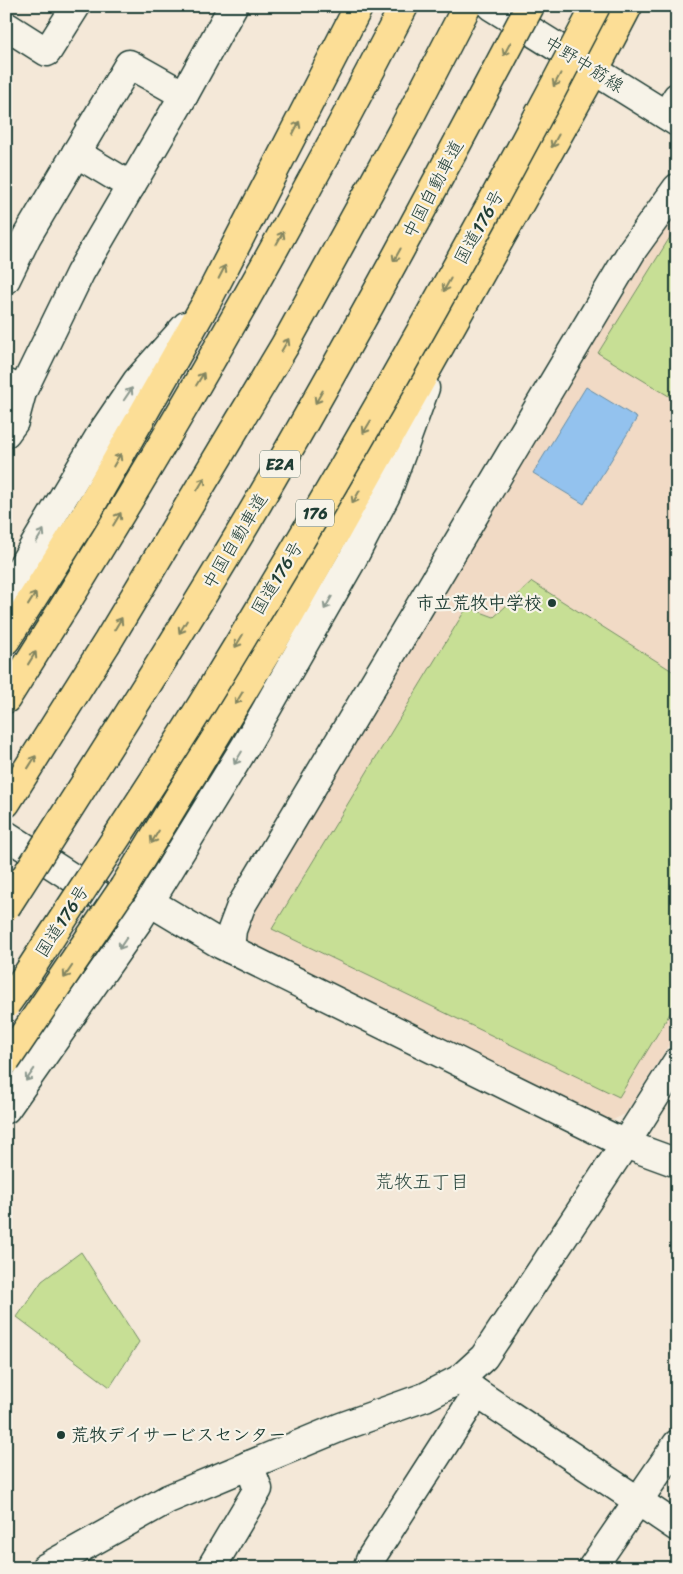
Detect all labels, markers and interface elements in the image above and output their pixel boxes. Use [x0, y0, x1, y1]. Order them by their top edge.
street label: 中野中筋線 [537, 27, 631, 101]
one-way arrow [502, 42, 512, 57]
one-way arrow [552, 73, 562, 88]
one-way arrow [292, 121, 301, 136]
street label: 中国自動車道 [394, 134, 472, 244]
one-way arrow [549, 134, 559, 148]
street label: 国道176号 [445, 183, 513, 271]
one-way arrow [276, 231, 285, 246]
one-way arrow [392, 247, 402, 261]
one-way arrow [217, 265, 227, 280]
one-way arrow [441, 277, 451, 292]
one-way arrow [280, 338, 290, 352]
one-way arrow [195, 373, 205, 387]
one-way arrow [123, 387, 133, 401]
one-way arrow [314, 389, 324, 404]
one-way arrow [361, 419, 371, 433]
road number: E2A [260, 450, 300, 478]
one-way arrow [112, 453, 122, 467]
one-way arrow [197, 478, 207, 492]
street label: 中国自動車道 [193, 486, 277, 596]
one-way arrow [350, 489, 360, 503]
road number: 176 [296, 499, 334, 526]
one-way arrow [112, 512, 122, 526]
one-way arrow [36, 530, 46, 544]
street label: 国道176号 [242, 535, 312, 621]
place label: 市立荒牧中学校 [416, 587, 542, 619]
one-way arrow [28, 592, 38, 606]
one-way arrow [323, 595, 333, 610]
marker: 市立荒牧中学校 [546, 597, 558, 609]
one-way arrow [114, 617, 124, 631]
one-way arrow [178, 620, 188, 634]
one-way arrow [234, 634, 244, 648]
one-way arrow [28, 651, 38, 665]
one-way arrow [234, 691, 244, 705]
one-way arrow [232, 751, 242, 765]
one-way arrow [28, 755, 38, 769]
one-way arrow [150, 829, 160, 843]
street label: 国道176号 [26, 878, 98, 964]
one-way arrow [118, 935, 128, 949]
one-way arrow [63, 964, 73, 978]
one-way arrow [25, 1068, 35, 1082]
district label: 荒牧五丁目 [374, 1165, 470, 1198]
place label: 荒牧デイサービスセンター [71, 1419, 286, 1451]
marker: 荒牧デイサービスセンター [55, 1429, 67, 1441]

